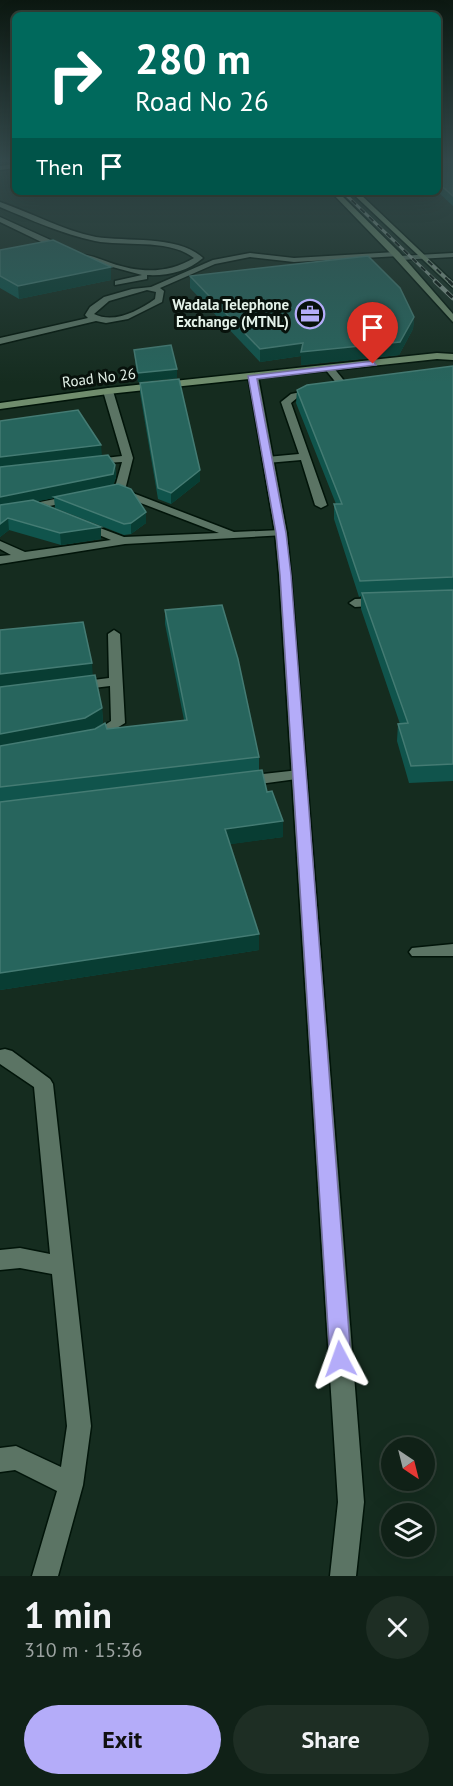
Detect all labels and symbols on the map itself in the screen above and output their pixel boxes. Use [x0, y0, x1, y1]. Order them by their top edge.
place label: Wadala Telephone Exchange (MTNL) [172, 295, 289, 331]
office icon: Wadala Telephone Exchange (MTNL) [294, 298, 326, 330]
pin [347, 302, 398, 364]
street label: Road No 26 [61, 364, 137, 391]
position arrow [308, 1327, 372, 1391]
north arrow [381, 1437, 435, 1491]

